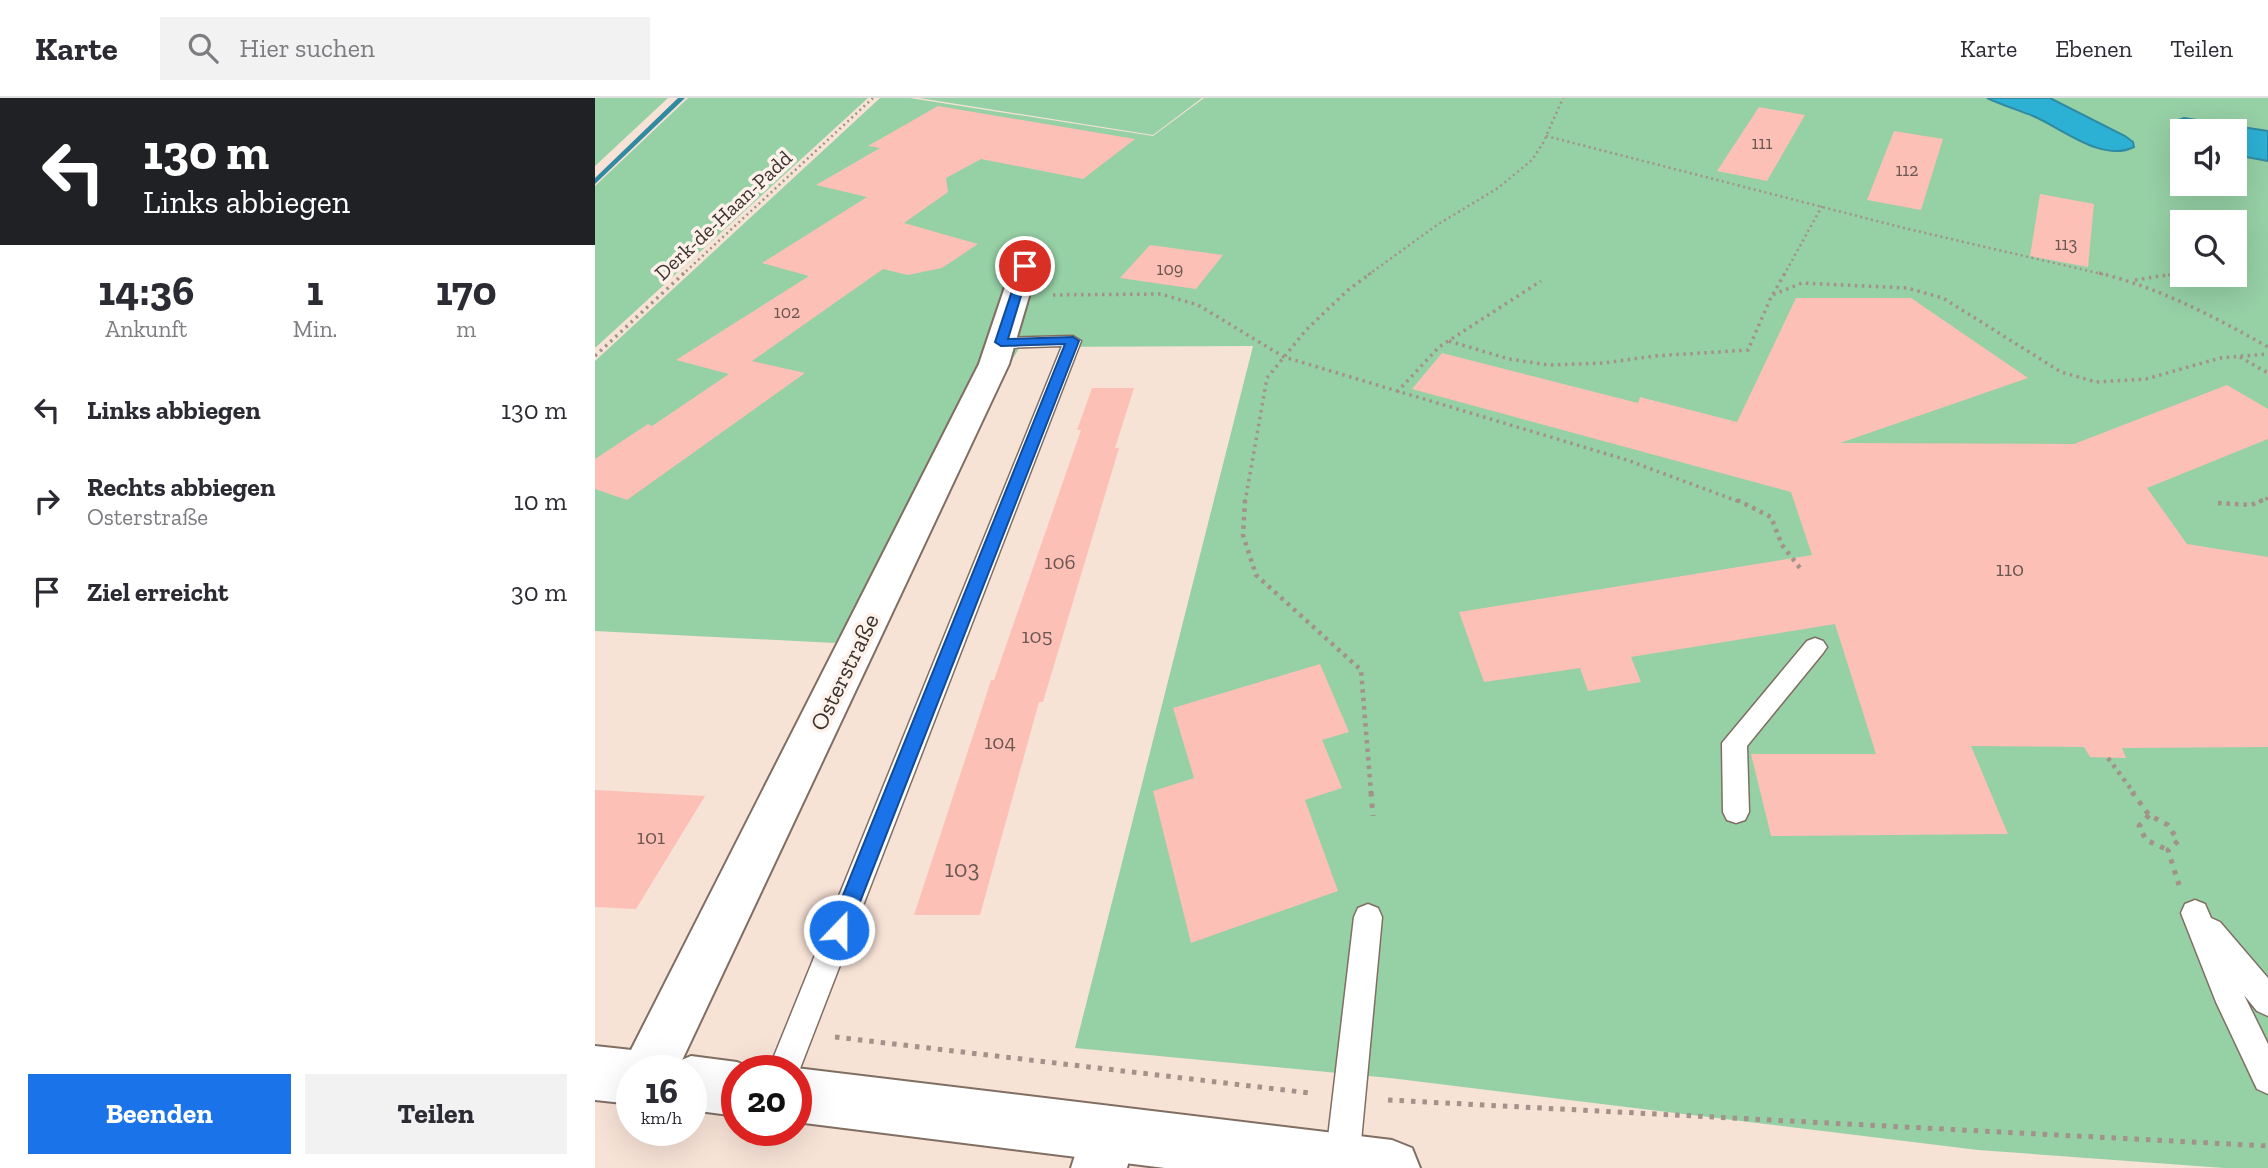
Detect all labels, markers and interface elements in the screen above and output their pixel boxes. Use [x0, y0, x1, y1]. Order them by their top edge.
search box [160, 17, 650, 80]
text: Karte [35, 29, 118, 68]
icon: search [184, 29, 222, 67]
text: Hier suchen [240, 32, 375, 64]
text: Karte [1960, 34, 2017, 63]
text: Ebenen [2055, 34, 2132, 63]
text: Teilen [2170, 34, 2233, 63]
map controls [2170, 119, 2247, 287]
button: sound [2170, 119, 2247, 196]
text: 130 m [143, 123, 269, 182]
icon: left [28, 126, 119, 217]
house number: 111 [1752, 132, 1772, 154]
street label: Derk-de-Haan-Padd [649, 145, 797, 285]
house number: 112 [1895, 159, 1919, 181]
text: Links abbiegen [143, 183, 350, 221]
button: search [2170, 210, 2247, 287]
house number: 113 [2055, 233, 2078, 255]
pin [995, 236, 1055, 296]
icon: arrive [1006, 247, 1044, 285]
house number: 109 [1157, 258, 1183, 280]
text: 14:36 [98, 265, 194, 316]
text: 1 [307, 265, 324, 316]
text: 170 [436, 265, 497, 316]
house number: 102 [774, 301, 800, 323]
text: Ankunft [105, 315, 187, 343]
text: Min. [293, 315, 337, 343]
text: m [456, 315, 476, 343]
icon: left [28, 391, 66, 429]
text: Links abbiegen [87, 394, 261, 426]
text: 130 m [501, 394, 567, 426]
text: Rechts abbiegen [87, 471, 275, 503]
icon: right [28, 482, 66, 520]
text: 10 m [514, 485, 567, 517]
text: Osterstraße [87, 503, 208, 531]
house number: 106 [1044, 549, 1076, 574]
house number: 110 [1996, 556, 2024, 581]
icon: arrive [28, 573, 66, 611]
text: Ziel erreicht [87, 576, 228, 608]
text: 30 m [511, 576, 567, 608]
street label: Osterstraße [803, 609, 885, 735]
house number: 105 [1022, 623, 1052, 648]
house number: 104 [984, 729, 1016, 754]
house number: 101 [637, 824, 665, 849]
house number: 103 [945, 854, 979, 883]
position arrow [802, 893, 876, 967]
speed limit sign: 20 [721, 1055, 812, 1146]
text: 16 [645, 1070, 678, 1112]
button: Beenden [28, 1074, 291, 1154]
button: Teilen [305, 1074, 567, 1154]
text: km/h [641, 1107, 682, 1129]

